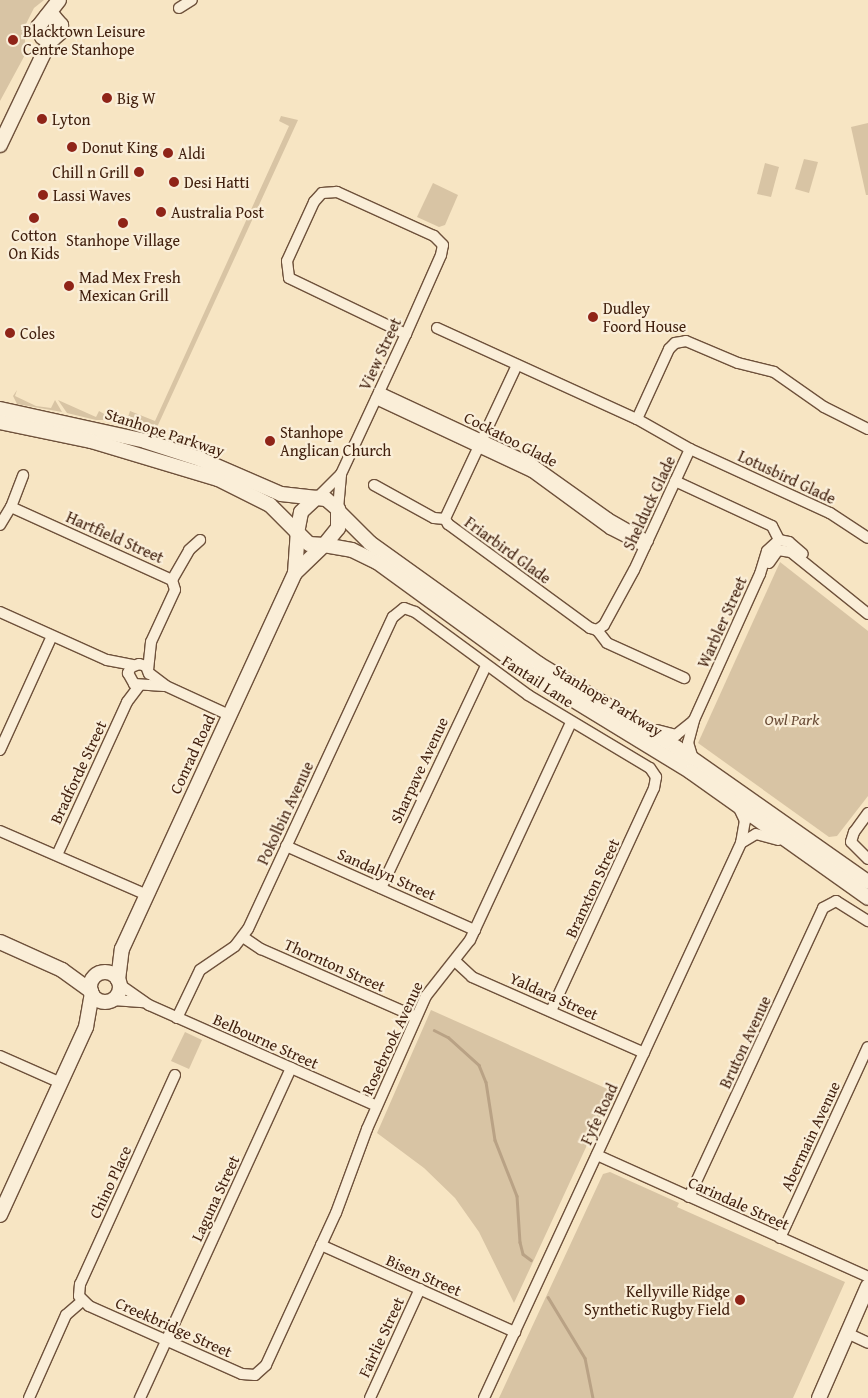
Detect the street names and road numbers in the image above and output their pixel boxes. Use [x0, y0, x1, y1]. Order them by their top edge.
street label: View Street [355, 315, 405, 393]
street label: Stanhope Parkway [103, 404, 227, 460]
street label: Cockatoo Glade [461, 407, 561, 471]
street label: Lotusbird Glade [735, 446, 839, 508]
street label: Shelduck Glade [619, 453, 679, 553]
street label: Hartfield Street [63, 507, 167, 567]
street label: Friarbird Glade [461, 512, 555, 588]
street label: Warbler Street [693, 573, 751, 671]
street label: Fantail Lane [499, 651, 577, 711]
street label: Stanhope Parkway [550, 660, 666, 740]
street label: Conrad Road [165, 711, 219, 797]
street label: Sharpave Avenue [386, 714, 452, 826]
street label: Bradforde Street [46, 717, 110, 827]
street label: Pokolbin Avenue [253, 758, 317, 868]
street label: Branxton Street [561, 835, 623, 941]
street label: Sandalyn Street [335, 844, 439, 904]
street label: Thornton Street [282, 934, 388, 996]
street label: Yaldara Street [507, 968, 601, 1024]
street label: Rosebrook Avenue [357, 978, 427, 1098]
street label: Bruton Avenue [715, 993, 775, 1091]
street label: Belbourne Street [210, 1009, 322, 1073]
street label: Abermain Avenue [776, 1078, 844, 1194]
street label: Fyfe Road [576, 1080, 622, 1148]
street label: Chino Place [85, 1143, 135, 1221]
street label: Laguna Street [187, 1152, 243, 1244]
street label: Carindale Street [686, 1172, 792, 1234]
street label: Bisen Street [383, 1250, 465, 1300]
street label: Creekbridge Street [113, 1293, 235, 1361]
street label: Fairlie Street [354, 1294, 408, 1380]

